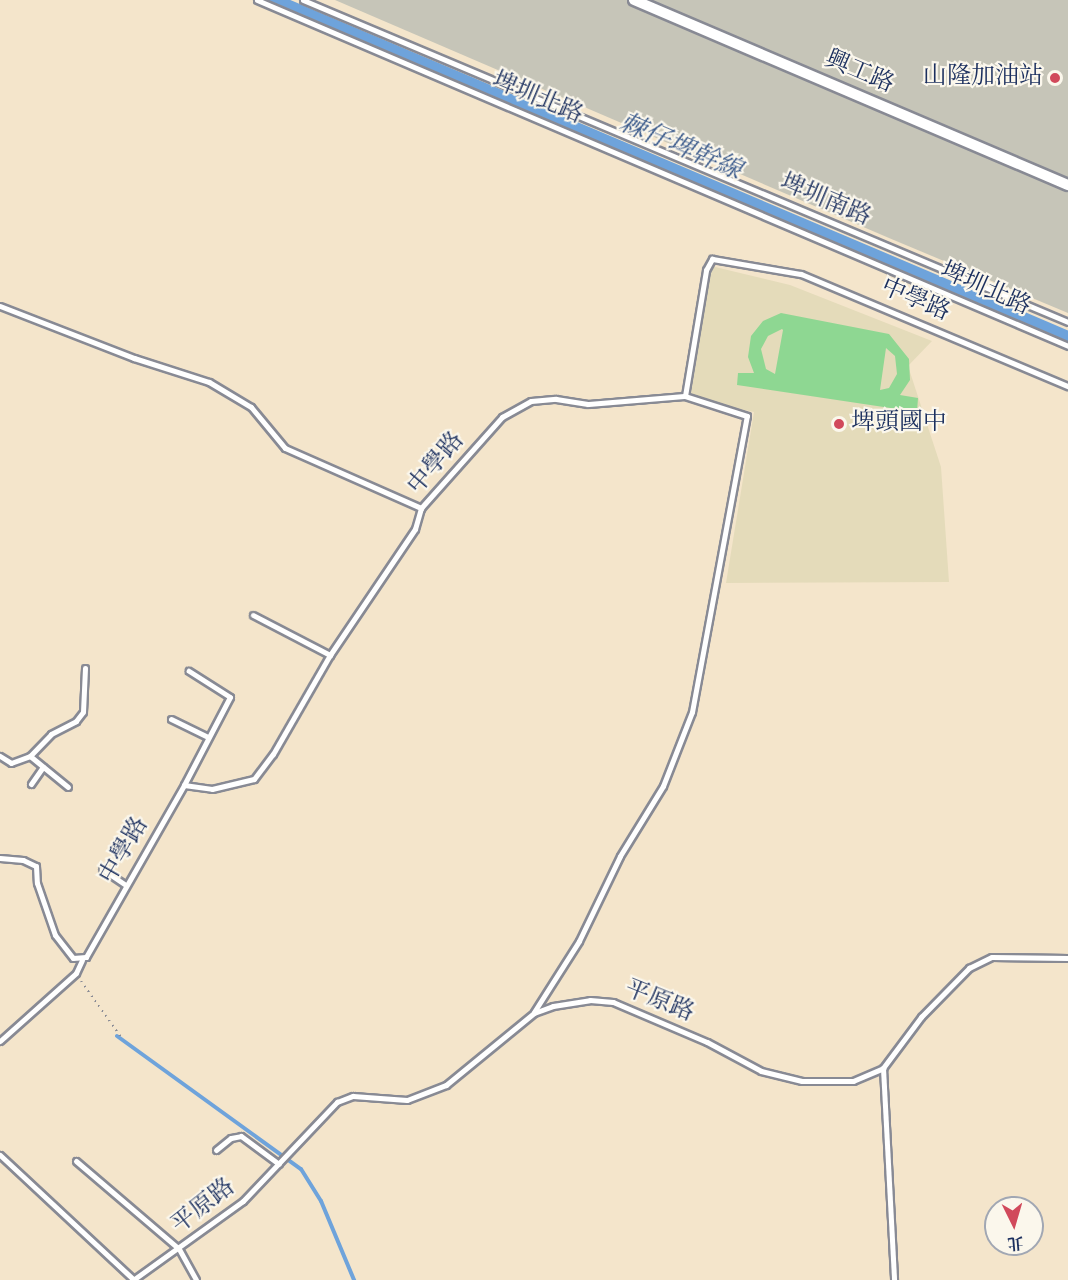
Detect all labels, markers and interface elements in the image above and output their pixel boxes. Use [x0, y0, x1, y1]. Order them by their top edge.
street label: 興工路 [820, 46, 898, 100]
place label: 山隆加油站 [923, 64, 1043, 92]
street label: 埤圳北路 [487, 67, 587, 131]
marker: 山隆加油站 [1048, 71, 1062, 85]
water label: 棘仔埤幹線 [614, 108, 746, 188]
street label: 埤圳南路 [775, 169, 875, 233]
street label: 埤圳北路 [935, 257, 1035, 323]
street label: 中學路 [876, 274, 954, 328]
place label: 埤頭國中 [851, 410, 947, 438]
marker: 埤頭國中 [832, 417, 846, 431]
street label: 中學路 [403, 427, 471, 501]
street label: 中學路 [95, 813, 155, 889]
street label: 平原路 [620, 975, 698, 1029]
street label: 平原路 [167, 1173, 241, 1241]
north arrow [984, 1196, 1044, 1256]
text: 北 [1006, 1230, 1024, 1254]

